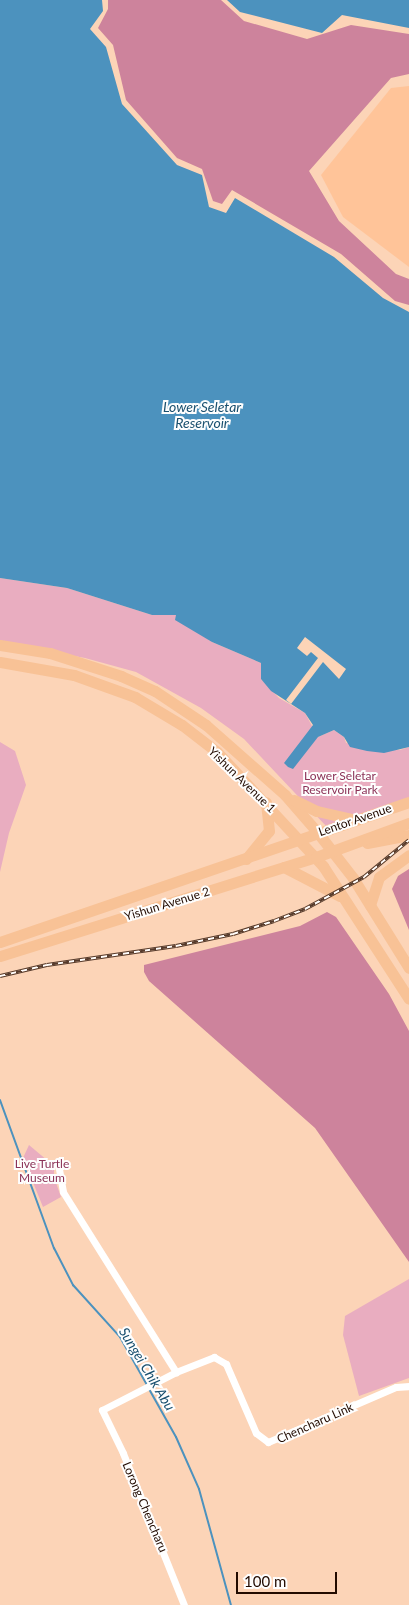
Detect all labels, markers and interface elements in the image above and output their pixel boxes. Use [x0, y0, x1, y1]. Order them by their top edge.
water label: Lower Seletar Reservoir [163, 399, 241, 432]
street label: Yishun Avenue 1 [205, 744, 279, 816]
park label: Lower Seletar Reservoir Park [302, 769, 378, 797]
street label: Lentor Avenue [316, 801, 394, 839]
street label: Yishun Avenue 2 [123, 884, 211, 924]
park label: Live Turtle Museum [15, 1157, 69, 1185]
water label: Sungei Chik Abu [115, 1324, 179, 1414]
street label: Chencharu Link [275, 1400, 355, 1446]
street label: Lorong Chencharu [119, 1460, 171, 1554]
scale bar [239, 1562, 340, 1594]
text: 100 m [244, 1572, 286, 1590]

